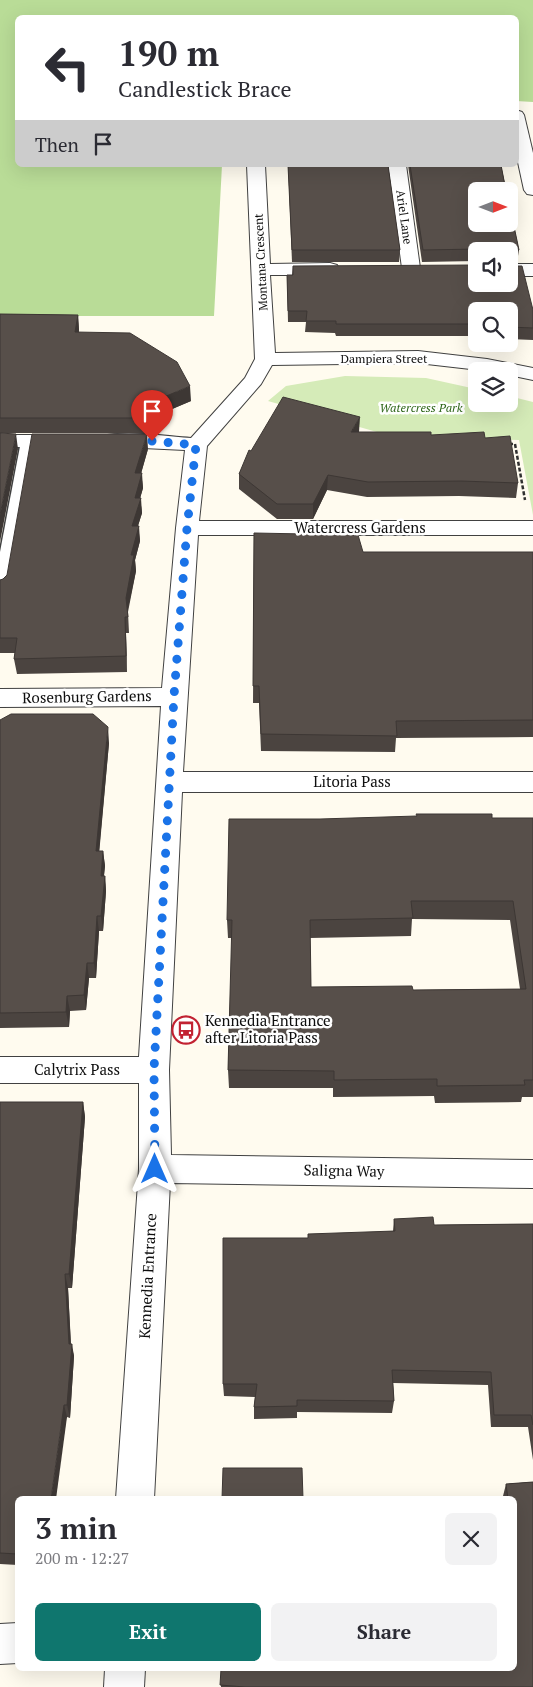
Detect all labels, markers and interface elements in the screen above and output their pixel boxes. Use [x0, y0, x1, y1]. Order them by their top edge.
text: 190 m [118, 30, 219, 76]
icon: left [35, 35, 100, 100]
text: Candlestick Brace [118, 74, 292, 103]
icon: arrive [89, 130, 117, 158]
text: Then [35, 132, 79, 157]
north arrow [468, 182, 518, 232]
map controls [468, 182, 518, 412]
street label: Ariel Lane [393, 189, 416, 245]
street label: Montana Crescent [250, 212, 271, 311]
button: sound [468, 242, 518, 292]
button: search [468, 302, 518, 352]
street label: Dampiera Street [341, 351, 428, 366]
button: layers [468, 362, 518, 412]
pin [131, 390, 173, 441]
icon: arrive [138, 397, 166, 425]
park label: Watercress Park [379, 400, 463, 415]
street label: Watercress Gardens [294, 517, 426, 537]
street label: Rosenburg Gardens [22, 685, 152, 707]
street label: Litoria Pass [313, 771, 391, 791]
place label: Kennedia Entrance after Litoria Pass [205, 1010, 331, 1047]
bus stop icon: Kennedia Entrance after Litoria Pass [171, 1015, 201, 1045]
street label: Calytrix Pass [34, 1059, 120, 1079]
position arrow [128, 1142, 180, 1194]
street label: Saligna Way [303, 1159, 385, 1181]
street label: Kennedia Entrance [134, 1213, 160, 1339]
text: 3 min [35, 1508, 117, 1548]
button: close [445, 1513, 497, 1565]
text: 200 m · 12:27 [35, 1547, 129, 1569]
button: Exit [35, 1603, 261, 1661]
button: Share [271, 1603, 497, 1661]

